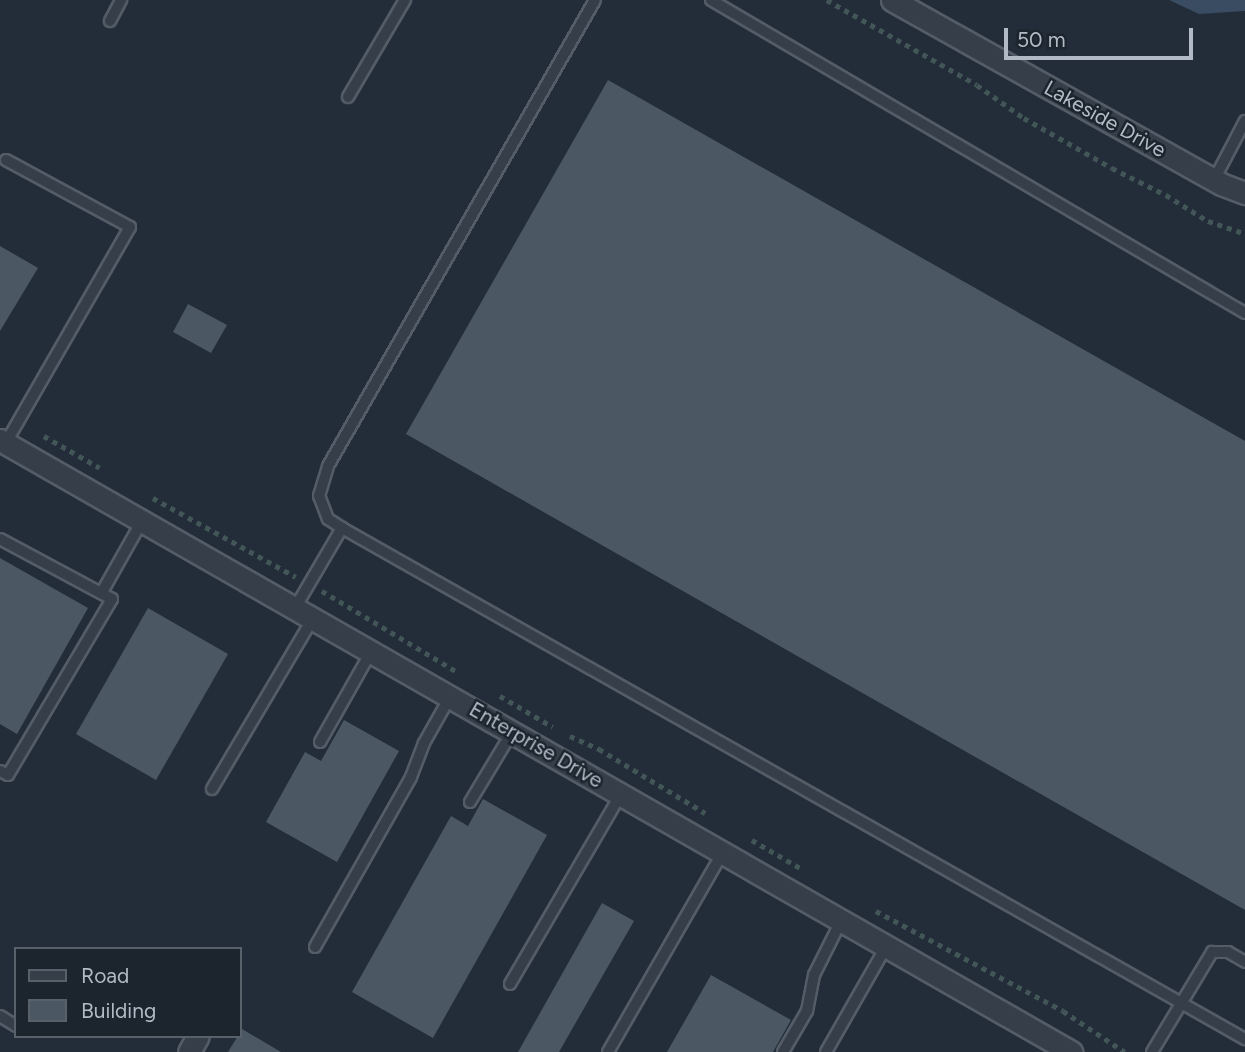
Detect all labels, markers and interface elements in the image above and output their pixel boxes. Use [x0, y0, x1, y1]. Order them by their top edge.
scale bar [1007, 14, 1196, 58]
text: 50 m [1017, 27, 1066, 52]
street label: Lakeside Drive [1040, 75, 1170, 163]
street label: Enterprise Drive [465, 697, 607, 793]
legend [14, 947, 242, 1038]
text: Road [81, 963, 129, 988]
text: Building [81, 998, 156, 1023]

